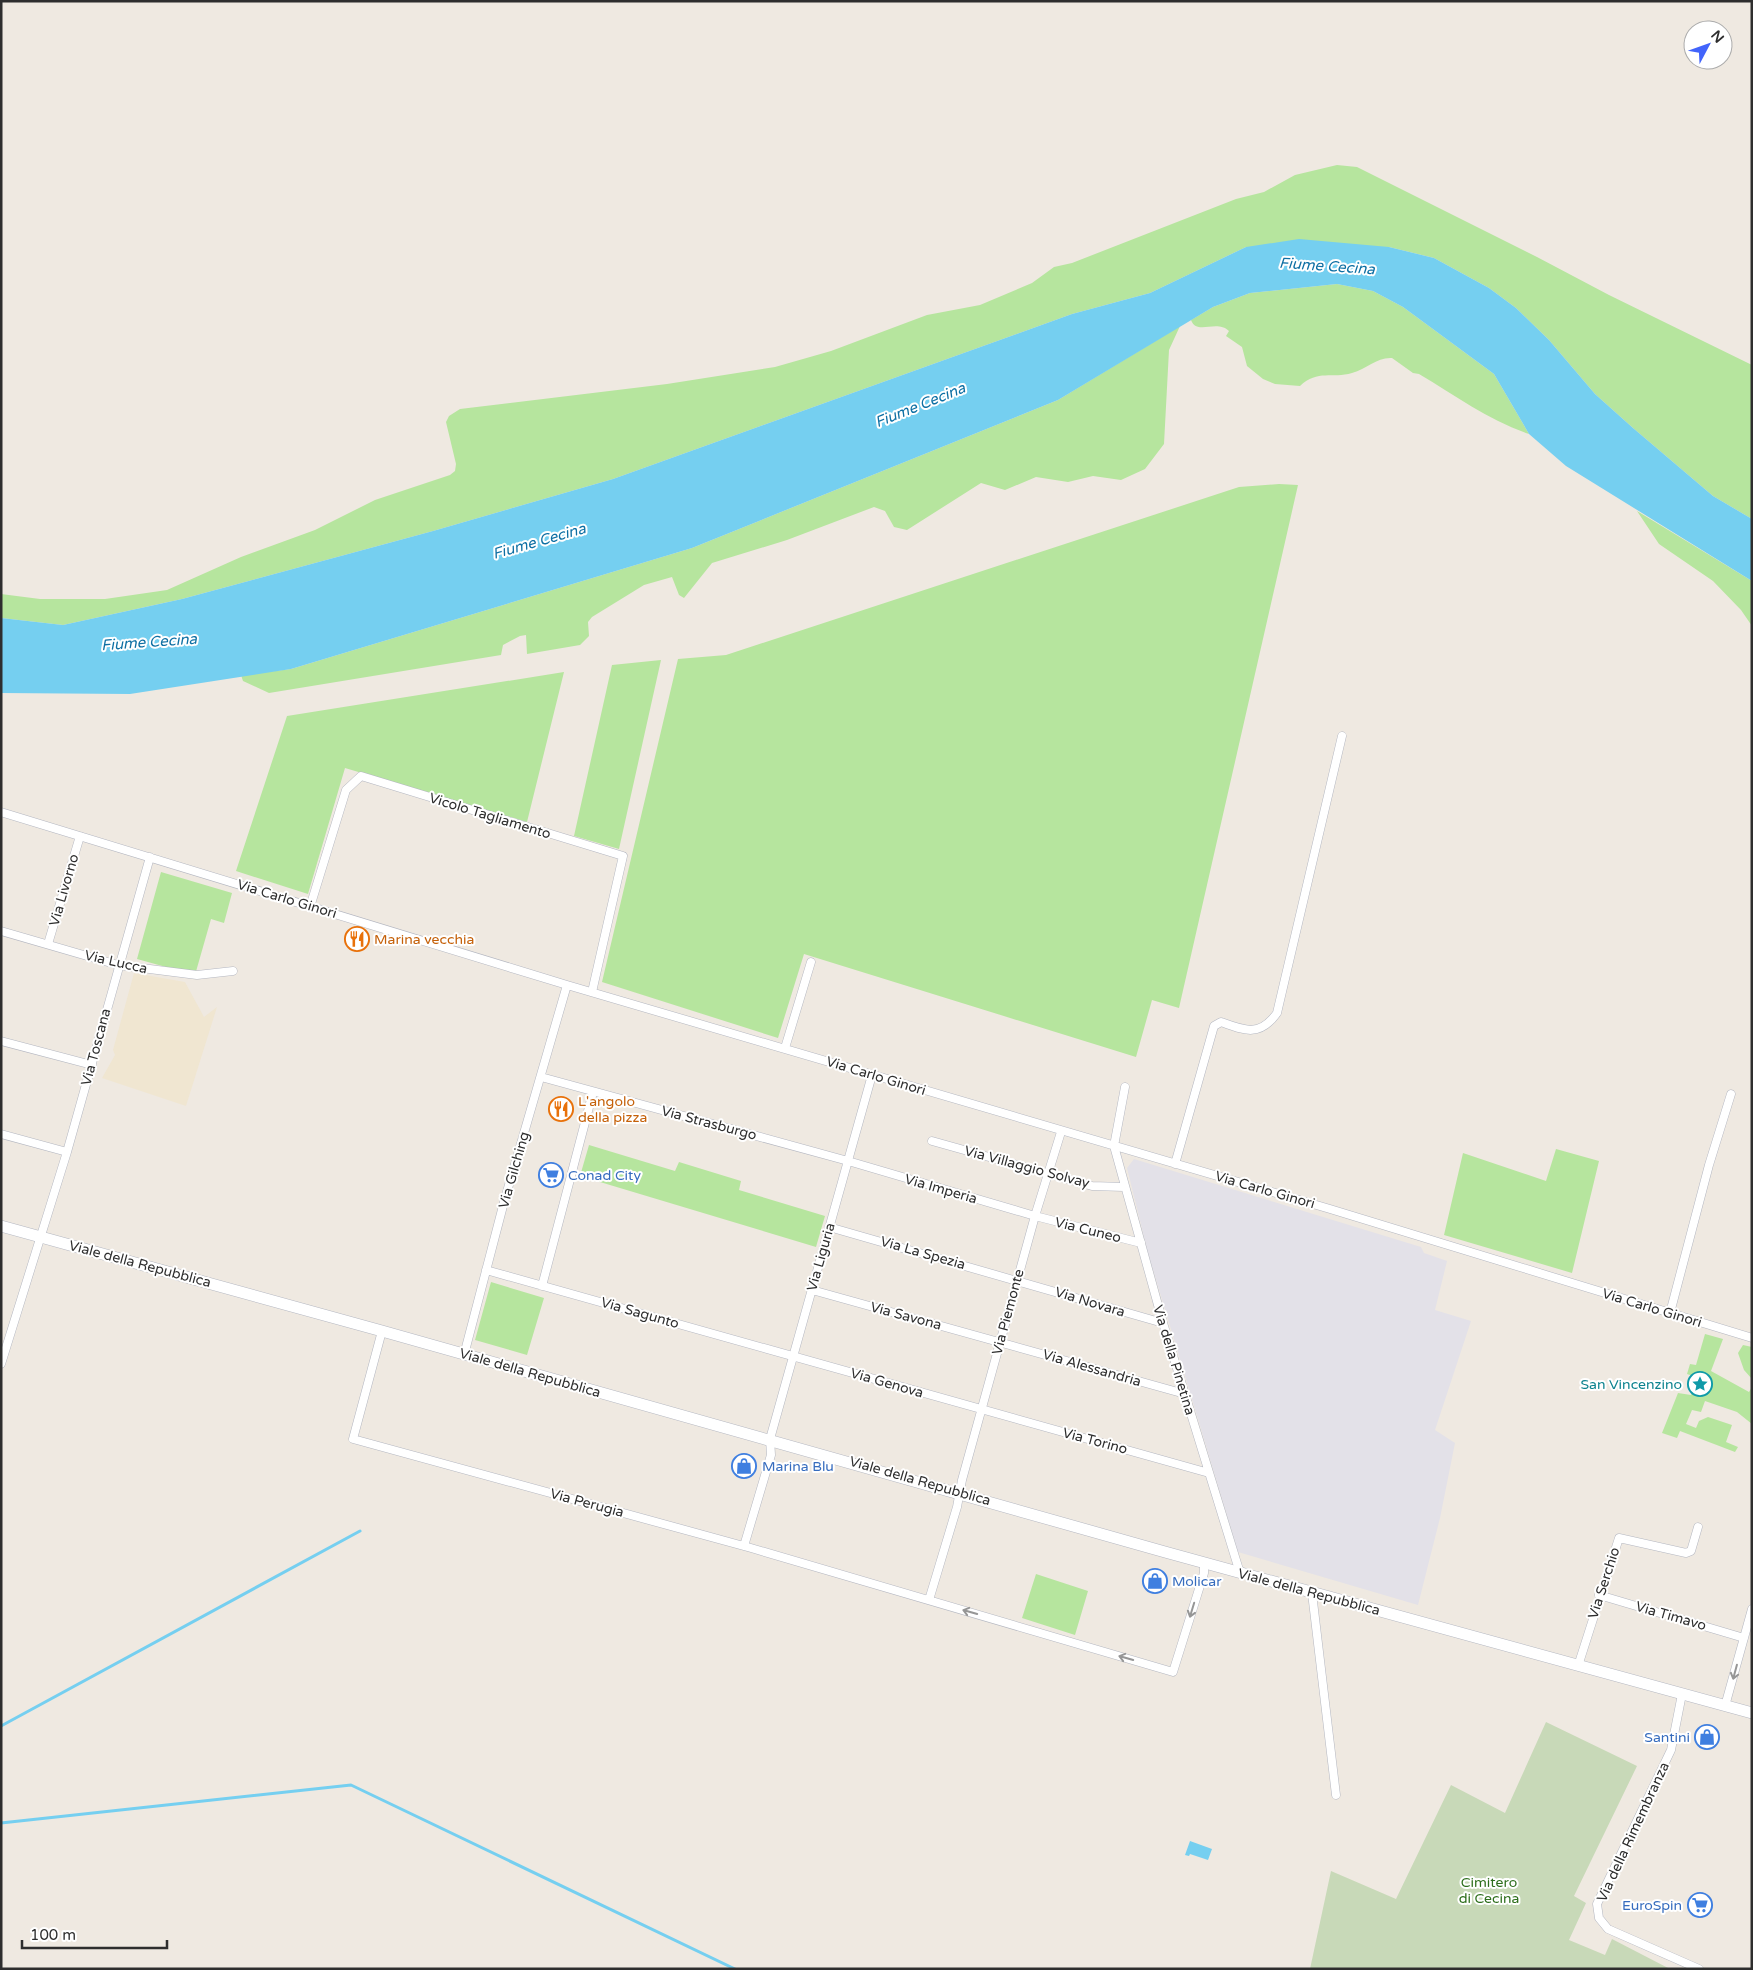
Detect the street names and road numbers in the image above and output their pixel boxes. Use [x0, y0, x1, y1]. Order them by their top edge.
street label: Vicolo Tagliamento [427, 789, 553, 843]
street label: Via Livorno [46, 852, 82, 928]
street label: Via Carlo Ginori [235, 876, 339, 922]
street label: Via Lucca [83, 947, 149, 977]
street label: Via Toscana [78, 1007, 114, 1087]
street label: Via Carlo Ginori [824, 1053, 928, 1099]
street label: Via Strasburgo [659, 1102, 759, 1144]
street label: Via Gilching [495, 1130, 533, 1210]
street label: Via Villaggio Solvay [962, 1142, 1092, 1192]
street label: Via Carlo Ginori [1213, 1168, 1317, 1212]
street label: Via Imperia [903, 1171, 979, 1207]
street label: Via Cuneo [1053, 1214, 1123, 1246]
street label: Via Liguria [803, 1221, 839, 1293]
street label: Via La Spezia [878, 1233, 968, 1273]
street label: Viale della Repubblica [67, 1237, 213, 1291]
street label: Via Piemonte [988, 1267, 1028, 1357]
street label: Via Novara [1053, 1283, 1127, 1321]
street label: Via Carlo Ginori [1600, 1285, 1704, 1331]
street label: Via Sagunto [599, 1294, 681, 1332]
street label: Via Savona [868, 1298, 944, 1334]
street label: Via della Pinetina [1149, 1303, 1199, 1417]
street label: Viale della Repubblica [457, 1345, 603, 1401]
street label: Via Alessandria [1041, 1346, 1143, 1390]
street label: Via Genova [848, 1364, 926, 1402]
street label: Via Torino [1061, 1424, 1129, 1458]
street label: Viale della Repubblica [847, 1453, 993, 1509]
street label: Via Perugia [548, 1485, 626, 1521]
street label: Via Serchio [1584, 1545, 1624, 1621]
street label: Viale della Repubblica [1236, 1565, 1382, 1619]
street label: Via Timavo [1634, 1598, 1708, 1634]
street label: Via della Rimembranza [1593, 1759, 1673, 1905]

